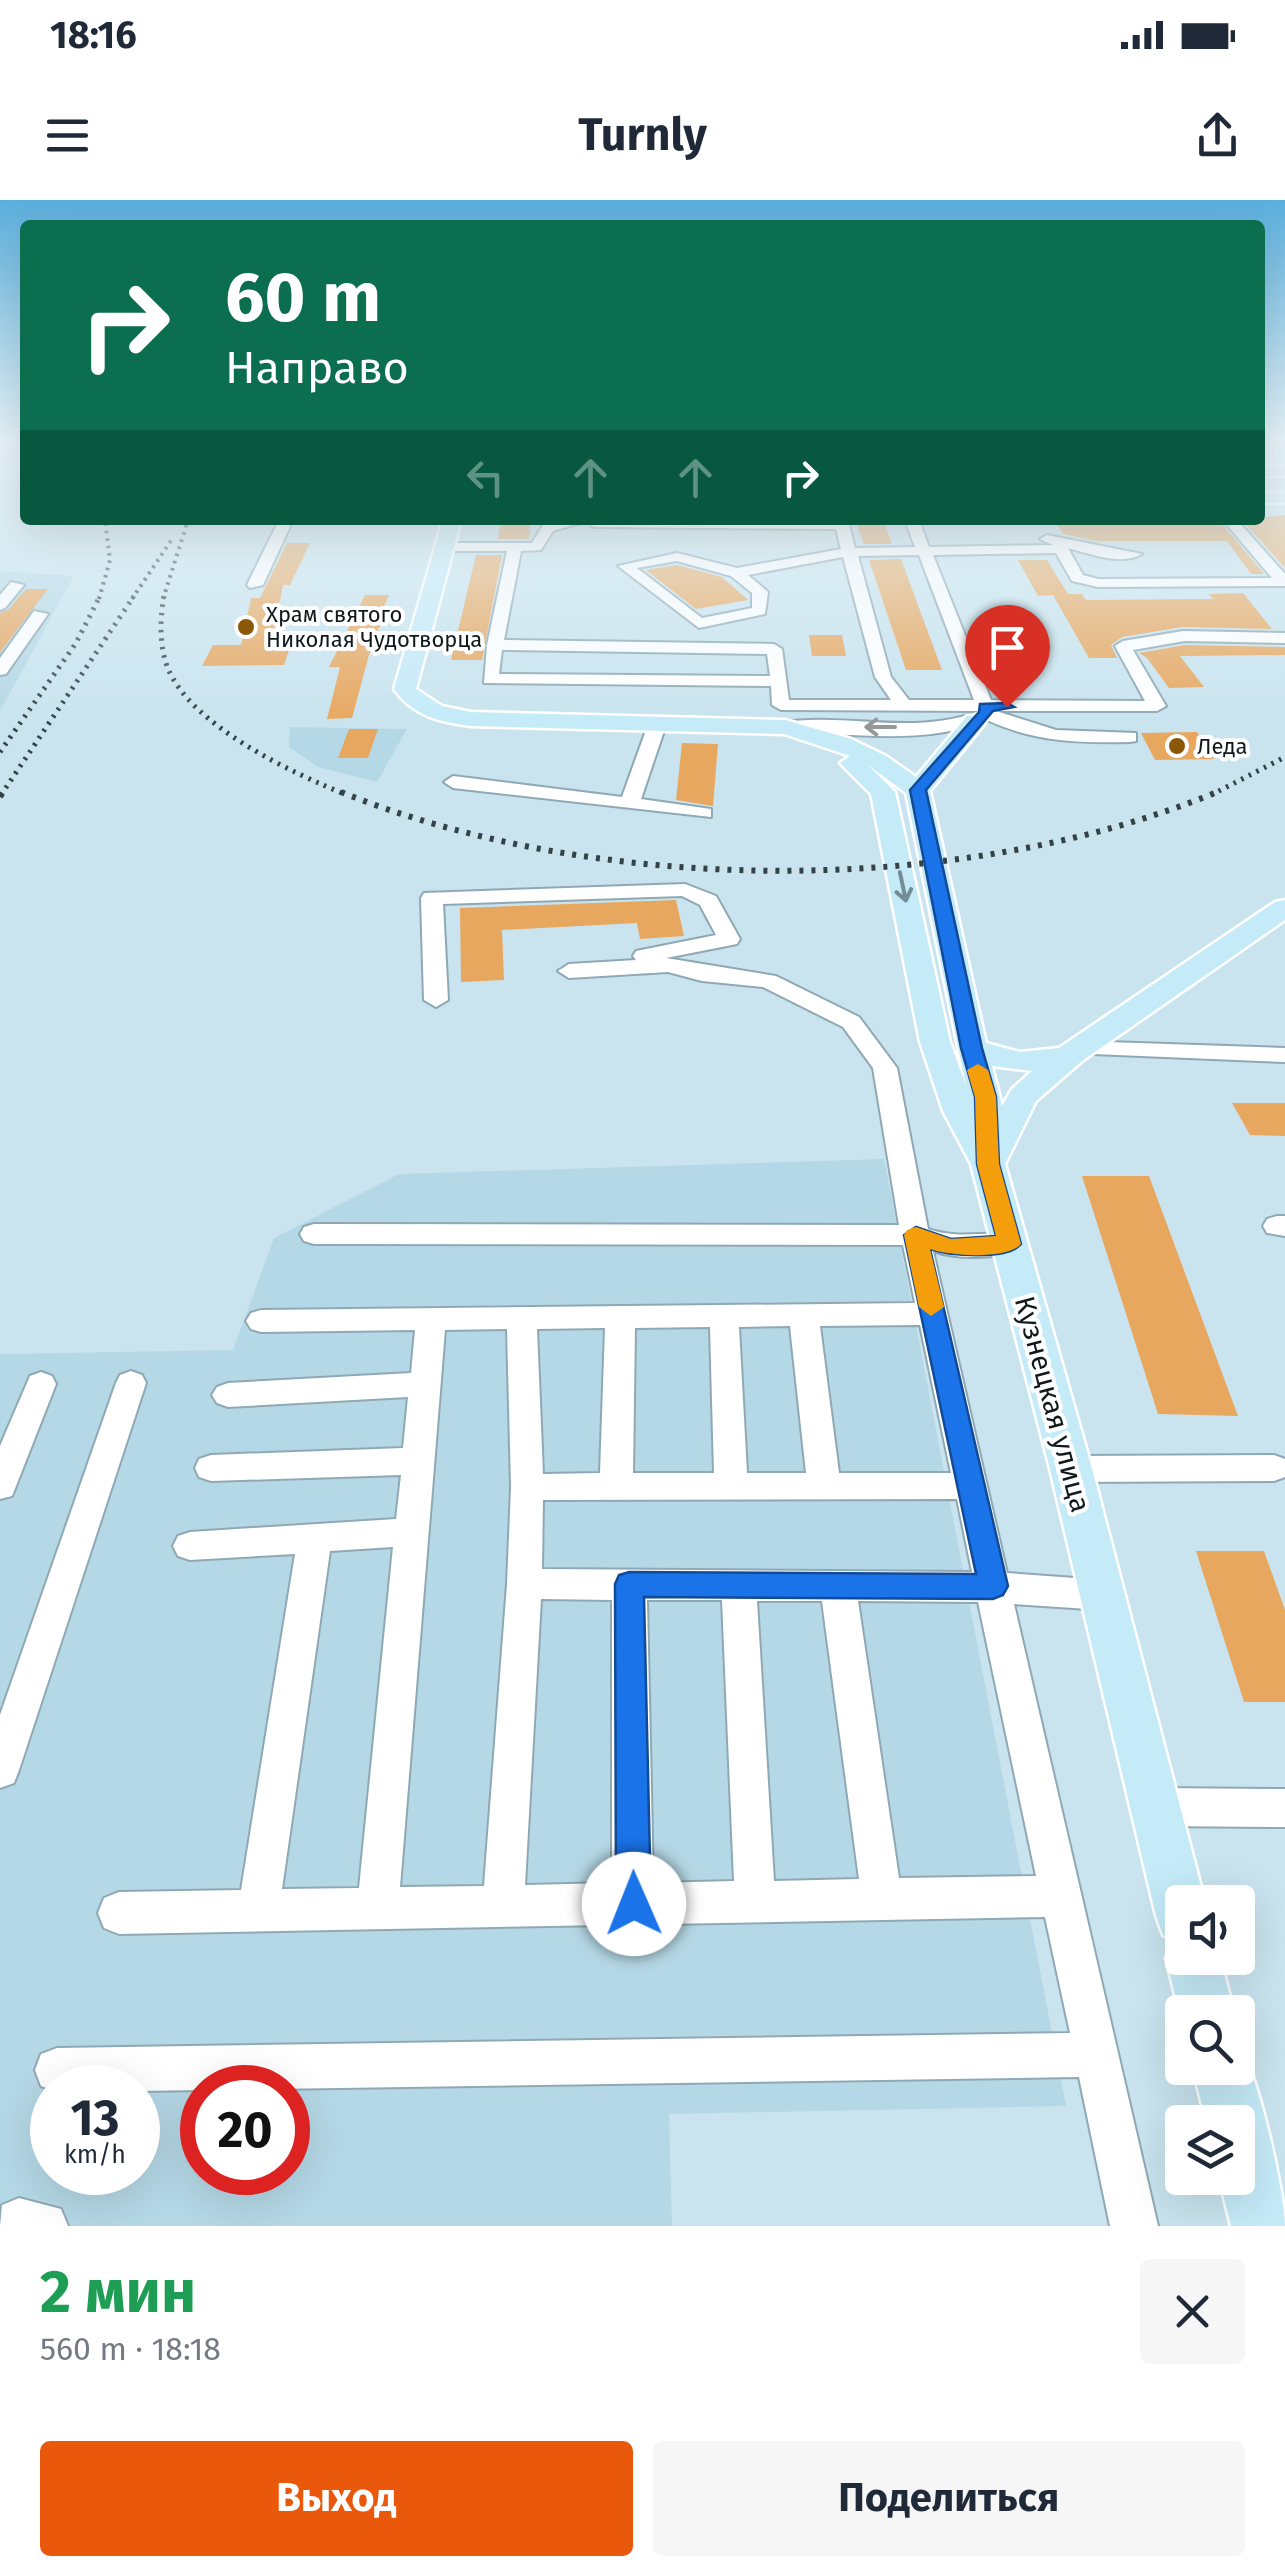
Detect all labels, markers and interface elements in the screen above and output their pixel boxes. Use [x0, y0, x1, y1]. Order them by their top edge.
text: 18:16 [50, 12, 137, 58]
icon: menu [40, 108, 95, 163]
text: Turnly [578, 108, 707, 162]
icon: share [1190, 108, 1245, 163]
text: 60 m [225, 256, 381, 340]
icon: right [60, 260, 190, 390]
text: Направо [225, 341, 409, 395]
icon: left [458, 450, 513, 505]
icon: ahead [563, 450, 618, 505]
icon: ahead [668, 450, 723, 505]
icon: right [773, 450, 828, 505]
place label: Храм святого Николая Чудотворца [266, 601, 482, 653]
pin [965, 605, 1050, 708]
marker: Храм святого Николая Чудотворца [235, 616, 257, 638]
icon: arrive [980, 620, 1035, 675]
one-way arrow [865, 718, 898, 736]
place label: Леда [1197, 733, 1248, 760]
marker: Леда [1166, 735, 1188, 757]
one-way arrow [894, 870, 913, 902]
street label: Кузнецкая улица [1008, 1293, 1097, 1516]
position arrow [582, 1852, 686, 1956]
map controls [1165, 1885, 1255, 2195]
button: sound [1165, 1885, 1255, 1975]
button: search [1165, 1995, 1255, 2085]
speed limit sign: 20 [180, 2065, 310, 2195]
text: 13 [70, 2088, 120, 2148]
button: layers [1165, 2105, 1255, 2195]
text: km/h [64, 2140, 126, 2170]
text: 2 мин [40, 2256, 196, 2328]
button: close [1140, 2259, 1245, 2364]
text: 560 m · 18:18 [40, 2330, 221, 2368]
button: Выход [40, 2441, 633, 2556]
button: Поделиться [653, 2441, 1245, 2556]

